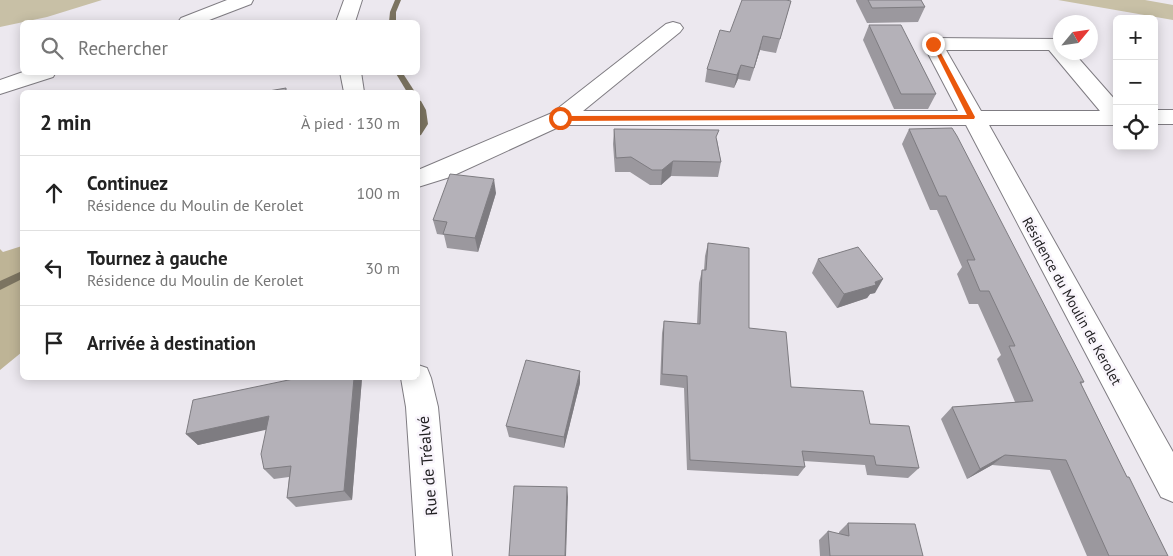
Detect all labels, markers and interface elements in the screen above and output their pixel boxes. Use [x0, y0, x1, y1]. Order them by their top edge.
north arrow [1053, 15, 1098, 60]
map controls [1113, 15, 1158, 150]
button: + [1113, 15, 1158, 60]
search box [20, 20, 420, 75]
route end [922, 33, 945, 56]
icon: search [38, 34, 66, 62]
text: Rechercher [78, 36, 168, 60]
button: − [1113, 60, 1158, 105]
button: locate [1113, 105, 1158, 150]
route start [549, 107, 572, 130]
text: 2 min [40, 109, 91, 136]
text: À pied · 130 m [301, 113, 400, 133]
text: Continuez [87, 171, 168, 195]
icon: ahead [40, 179, 68, 207]
text: 100 m [357, 183, 400, 203]
text: Résidence du Moulin de Kerolet [87, 195, 303, 215]
street label: Résidence du Moulin de Kerolet [1018, 214, 1126, 388]
text: Tournez à gauche [87, 246, 228, 270]
icon: left [40, 254, 68, 282]
text: 30 m [365, 258, 400, 278]
text: Résidence du Moulin de Kerolet [87, 270, 303, 290]
icon: arrive [40, 329, 68, 357]
text: Arrivée à destination [87, 331, 256, 355]
street label: Rue de Tréalvé [413, 415, 441, 517]

